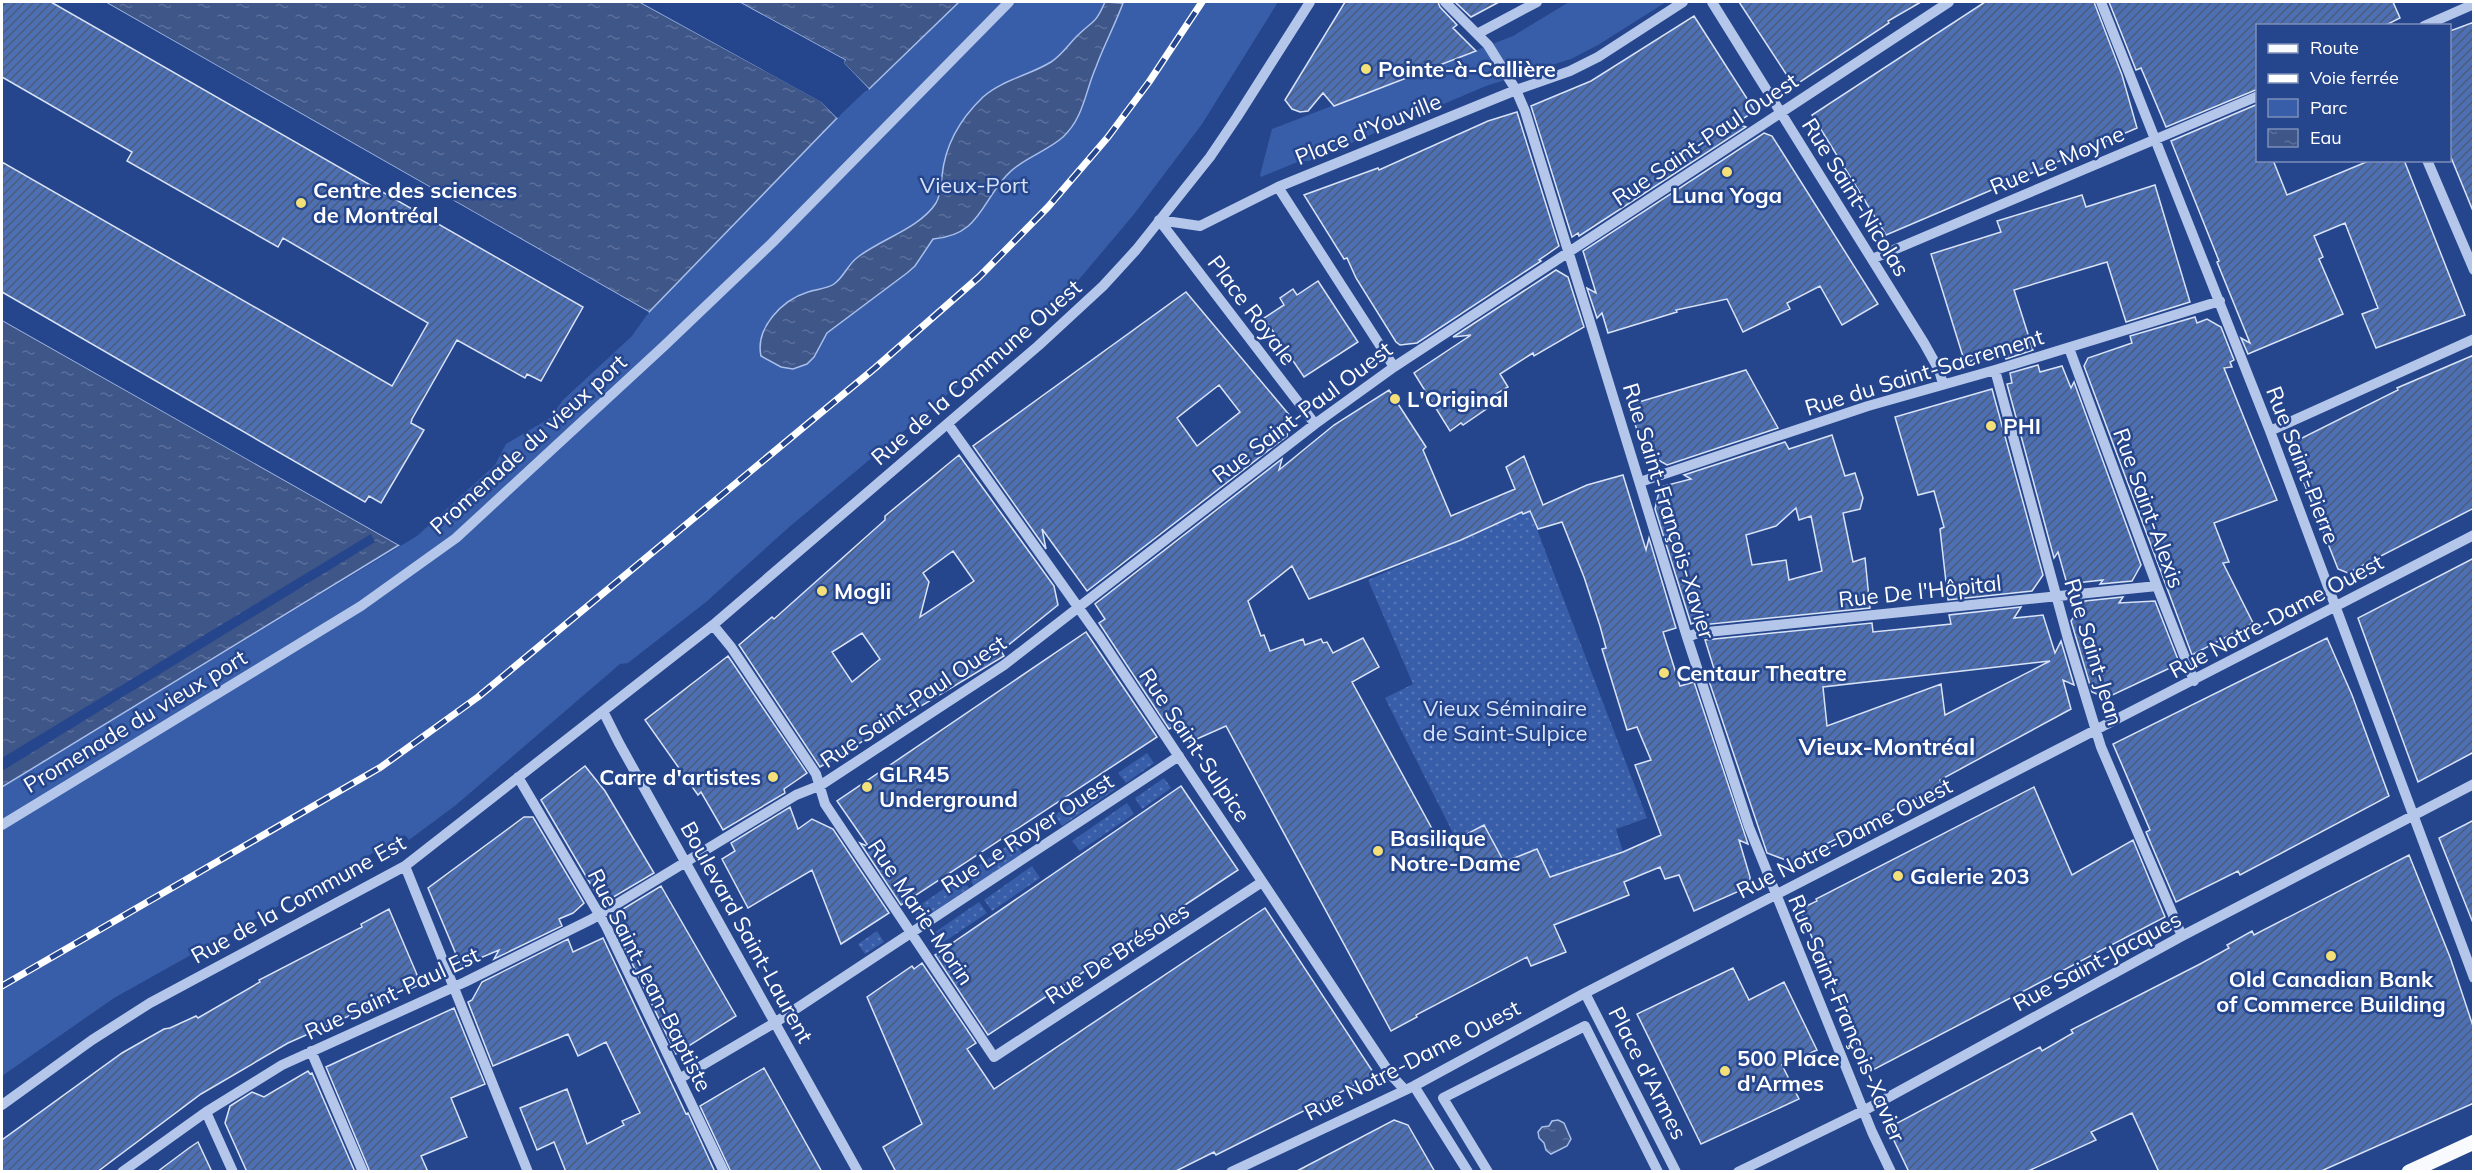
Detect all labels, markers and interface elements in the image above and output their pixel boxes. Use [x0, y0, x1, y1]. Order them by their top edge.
legend [2256, 24, 2451, 162]
text: Route [2310, 36, 2359, 59]
place label: Pointe-à-Callière [1378, 55, 1556, 83]
marker: Pointe-à-Callière [1359, 62, 1373, 76]
street label: Rue Saint-Paul Ouest [1607, 66, 1804, 212]
text: Voie ferrée [2310, 66, 2399, 89]
street label: Place d'Youville [1291, 87, 1445, 171]
text: Parc [2310, 96, 2348, 119]
street label: Rue Saint-Nicolas [1796, 112, 1916, 282]
street label: Rue Le Moyne [1986, 119, 2128, 201]
text: Eau [2310, 126, 2342, 149]
marker: Luna Yoga [1720, 165, 1734, 179]
park label: Vieux-Port [920, 171, 1029, 199]
place label: Centre des sciences de Montréal [313, 176, 517, 229]
place label: Luna Yoga [1672, 181, 1782, 209]
marker: Centre des sciences de Montréal [294, 196, 308, 210]
street label: Place Royale [1202, 250, 1302, 370]
street label: Rue de la Commune Ouest [865, 273, 1087, 471]
street label: Rue du Saint-Sacrement [1801, 322, 2047, 422]
street label: Rue Saint-Paul Ouest [1206, 335, 1398, 489]
street label: Promenade du vieux port [424, 348, 633, 540]
street label: Rue Saint-François-Xavier [1617, 380, 1721, 642]
street label: Rue Saint-Pierre [2260, 382, 2346, 548]
place label: L'Original [1407, 385, 1508, 413]
marker: L'Original [1388, 392, 1402, 406]
place label: PHI [2003, 412, 2041, 440]
marker: PHI [1984, 419, 1998, 433]
street label: Rue Saint-Alexis [2107, 424, 2191, 592]
street label: Rue Notre-Dame Ouest [2164, 548, 2388, 684]
street label: Rue De l'Hôpital [1837, 569, 2003, 613]
street label: Rue Saint-Jean [2058, 575, 2130, 729]
place label: Mogli [834, 577, 891, 605]
marker: Mogli [815, 584, 829, 598]
street label: Rue Saint-Paul Ouest [815, 628, 1012, 774]
street label: Promenade du vieux port [18, 643, 252, 799]
place label: Centaur Theatre [1676, 659, 1847, 687]
street label: Rue Saint-Sulpice [1133, 663, 1257, 827]
marker: Centaur Theatre [1657, 666, 1671, 680]
park label: Vieux Séminaire de Saint-Sulpice [1422, 694, 1588, 747]
district label: Vieux-Montréal [1798, 731, 1975, 761]
place label: GLR45 Underground [879, 760, 1018, 813]
place label: Carre d'artistes [599, 763, 761, 791]
street label: Rue Le Royer Ouest [936, 767, 1119, 899]
marker: Carre d'artistes [766, 770, 780, 784]
street label: Rue Notre-Dame Ouest [1731, 771, 1957, 905]
marker: GLR45 Underground [860, 780, 874, 794]
street label: Boulevard Saint-Laurent [674, 816, 820, 1048]
place label: Basilique Notre-Dame [1390, 824, 1521, 877]
street label: Rue de la Commune Est [186, 828, 410, 970]
street label: Rue Marie-Morin [862, 834, 980, 990]
marker: Basilique Notre-Dame [1371, 844, 1385, 858]
place label: Galerie 203 [1910, 862, 2030, 890]
street label: Rue Saint-Jean-Baptiste [582, 864, 718, 1096]
marker: Galerie 203 [1891, 869, 1905, 883]
street label: Rue Saint-François-Xavier [1782, 890, 1912, 1146]
street label: Rue De Brésoles [1040, 896, 1194, 1010]
street label: Rue Saint-Jacques [2008, 905, 2186, 1017]
street label: Rue Saint-Paul Est [300, 940, 484, 1046]
marker: Old Canadian Bank of Commerce Building [2324, 949, 2338, 963]
place label: Old Canadian Bank of Commerce Building [2216, 965, 2446, 1018]
street label: Rue Notre-Dame Ouest [1299, 993, 1525, 1127]
street label: Place d'Armes [1602, 1002, 1694, 1144]
place label: 500 Place d'Armes [1737, 1044, 1840, 1097]
marker: 500 Place d'Armes [1718, 1064, 1732, 1078]

